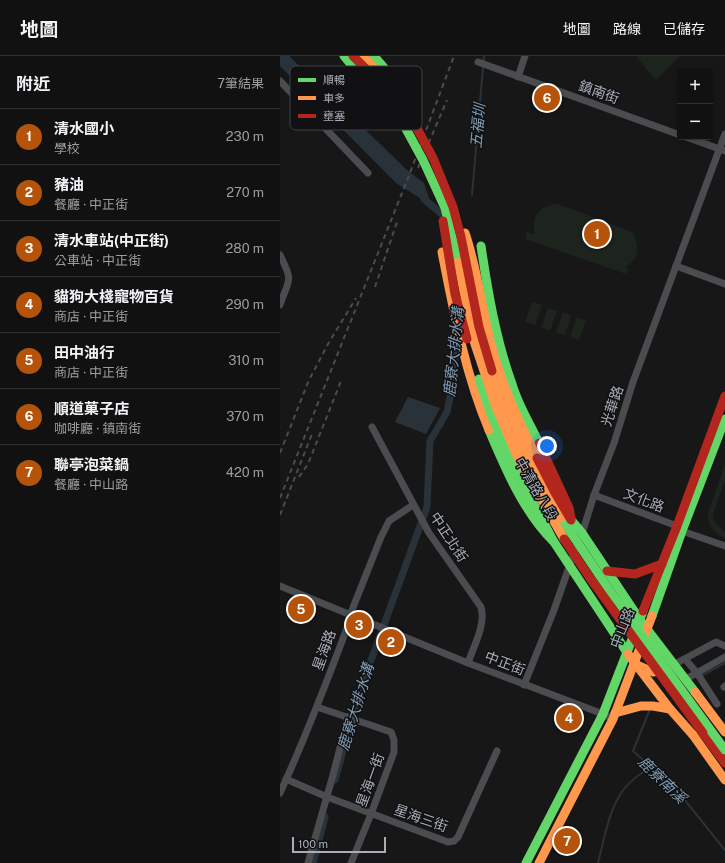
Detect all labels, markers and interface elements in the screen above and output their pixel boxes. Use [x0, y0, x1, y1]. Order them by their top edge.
text: 地圖 [20, 18, 58, 40]
text: 地圖 [563, 21, 591, 37]
text: 路線 [613, 21, 641, 37]
text: 已儲存 [663, 21, 705, 37]
legend [290, 66, 422, 130]
map controls [677, 68, 713, 140]
button: + [677, 68, 713, 104]
text: 附近 [16, 74, 50, 94]
text: 順暢 [323, 74, 345, 86]
text: 7筆結果 [217, 76, 264, 91]
street label: 鎮南街 [577, 77, 621, 107]
pin: 6 [534, 83, 560, 113]
text: 車多 [323, 92, 345, 104]
water label: 五福圳 [467, 101, 488, 149]
button: − [677, 104, 713, 140]
text: 壅塞 [323, 110, 345, 122]
text: 清水國小 [54, 120, 114, 137]
text: 1 [26, 129, 32, 144]
text: 230 m [226, 129, 264, 144]
text: 學校 [54, 141, 80, 156]
text: 豬油 [54, 176, 84, 193]
text: 2 [25, 185, 33, 200]
text: 270 m [226, 185, 264, 200]
text: 餐廳 · 中正街 [54, 197, 128, 212]
pin: 1 [584, 219, 610, 249]
text: 清水車站(中正街) [54, 232, 169, 249]
text: 3 [25, 241, 33, 256]
text: 280 m [226, 241, 264, 256]
text: 公車站 · 中正街 [54, 253, 141, 268]
text: 貓狗大棧寵物百貨 [54, 288, 174, 305]
text: 4 [25, 297, 33, 312]
text: 290 m [226, 297, 264, 312]
water label: 鹿寮大排水溝 [440, 304, 467, 398]
text: 商店 · 中正街 [54, 309, 128, 324]
text: 田中油行 [54, 344, 114, 361]
text: 5 [25, 353, 33, 368]
text: 310 m [228, 353, 264, 368]
text: 商店 · 中正街 [54, 365, 128, 380]
street label: 光華路 [598, 384, 626, 428]
text: 順道菓子店 [54, 400, 129, 417]
text: 6 [25, 409, 33, 424]
text: 370 m [226, 409, 264, 424]
text: 咖啡廳 · 鎮南街 [54, 421, 141, 436]
your location [537, 436, 557, 456]
street label: 中清路八段 [512, 455, 560, 523]
text: 聯亭泡菜鍋 [54, 456, 129, 473]
text: 7 [25, 465, 33, 480]
text: 420 m [226, 465, 264, 480]
text: 餐廳 · 中山路 [54, 477, 128, 492]
street label: 文化路 [622, 485, 666, 515]
street label: 中正北街 [427, 509, 471, 565]
pin: 5 [288, 594, 314, 624]
street label: 中山路 [607, 606, 637, 650]
pin: 3 [346, 610, 372, 640]
pin: 2 [378, 627, 404, 657]
street label: 星海路 [309, 628, 339, 672]
street label: 中正街 [483, 648, 527, 678]
water label: 鹿寮大排水溝 [334, 659, 377, 752]
pin: 4 [556, 703, 582, 733]
street label: 星海一街 [353, 751, 387, 809]
water label: 鹿寮南溪 [635, 753, 691, 808]
street label: 星海三街 [392, 801, 450, 835]
pin: 7 [554, 826, 580, 856]
scale bar [292, 835, 386, 854]
text: 100 m [298, 838, 328, 850]

